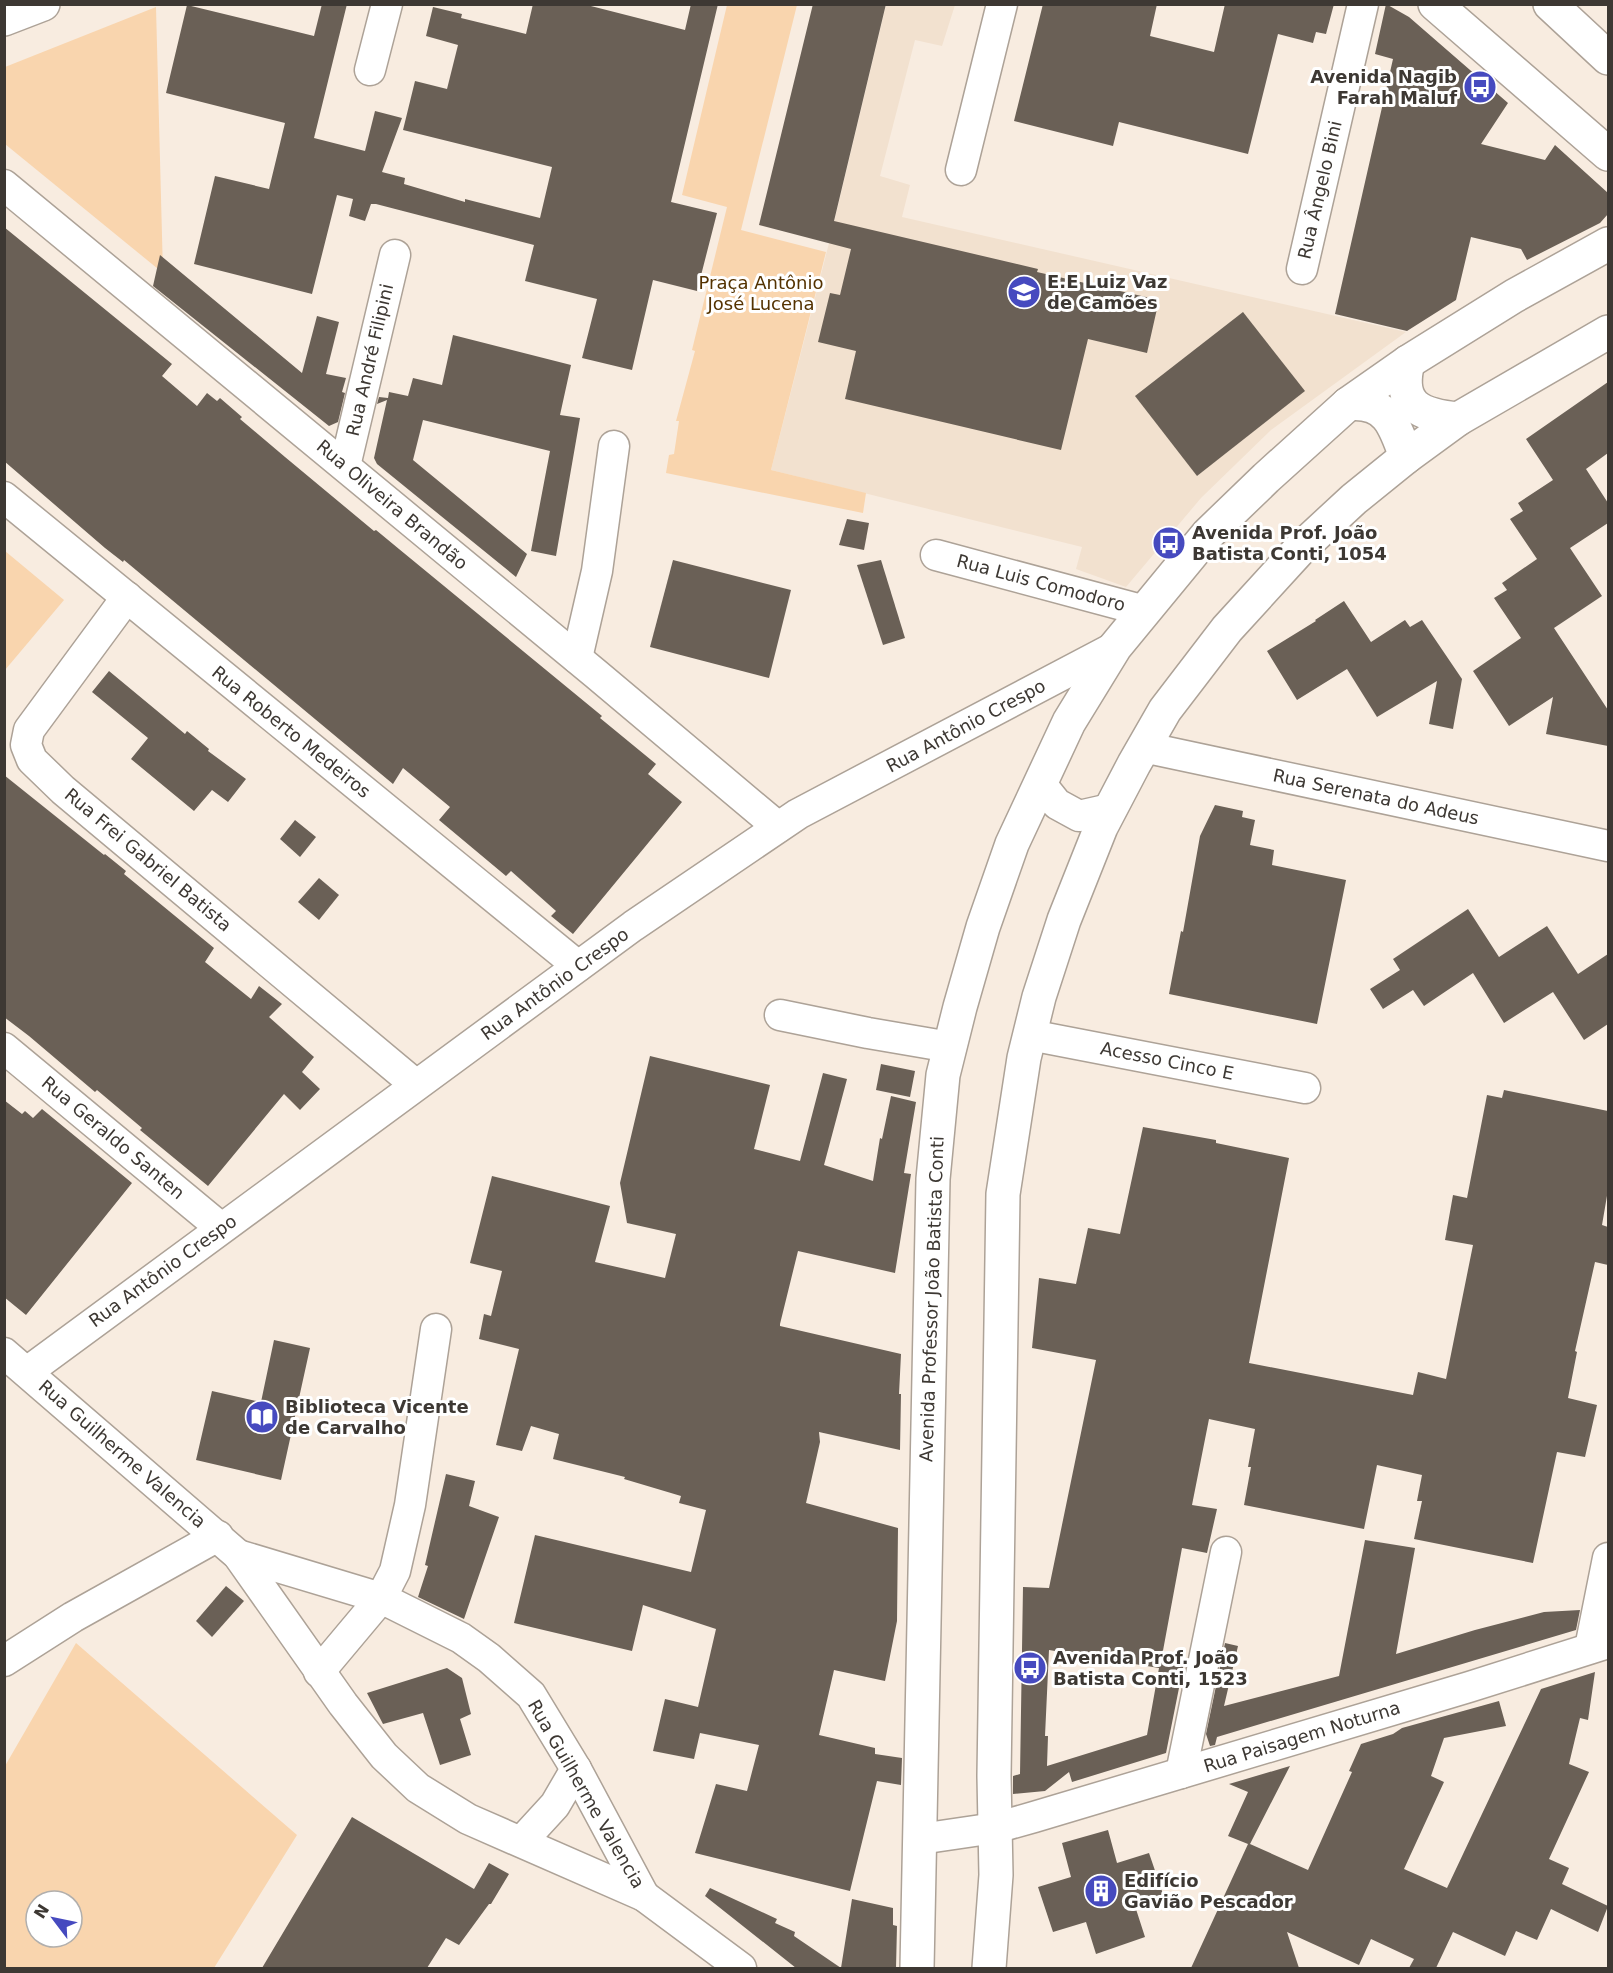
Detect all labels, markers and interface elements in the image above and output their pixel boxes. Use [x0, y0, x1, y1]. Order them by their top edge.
place label: Avenida Nagib Farah Maluf [1310, 66, 1457, 108]
bus stop icon: Avenida Nagib Farah Maluf [1462, 69, 1498, 105]
street label: Rua Ângelo Bini [1293, 119, 1346, 261]
place label: E.E Luiz Vaz de Camões [1047, 271, 1167, 313]
park label: Praça Antônio José Lucena [699, 272, 823, 314]
school or university icon: E.E Luiz Vaz de Camões [1006, 274, 1042, 310]
street label: Rua André Filipini [342, 282, 397, 438]
street label: Rua Oliveira Brandão [313, 435, 472, 574]
place label: Avenida Prof. João Batista Conti, 1054 [1192, 522, 1387, 564]
bus stop icon: Avenida Prof. João Batista Conti, 1054 [1151, 525, 1187, 561]
street label: Rua Luis Comodoro [955, 550, 1128, 615]
street label: Rua Roberto Medeiros [208, 661, 375, 802]
street label: Rua Antônio Crespo [883, 675, 1049, 776]
street label: Rua Serenata do Adeus [1271, 764, 1481, 829]
street label: Rua Frei Gabriel Batista [61, 784, 236, 936]
street label: Rua Antônio Crespo [477, 923, 633, 1044]
street label: Acesso Cinco E [1099, 1037, 1236, 1084]
street label: Rua Geraldo Santen [38, 1072, 189, 1203]
street label: Avenida Professor João Batista Conti [915, 1136, 948, 1462]
street label: Rua Antônio Crespo [85, 1210, 241, 1331]
street label: Rua Guilherme Valencia [35, 1375, 210, 1532]
place label: Biblioteca Vicente de Carvalho [285, 1396, 469, 1438]
library icon: Biblioteca Vicente de Carvalho [244, 1399, 280, 1435]
place label: Avenida Prof. João Batista Conti, 1523 [1053, 1647, 1248, 1689]
bus stop icon: Avenida Prof. João Batista Conti, 1523 [1012, 1650, 1048, 1686]
street label: Rua Guilherme Valencia [524, 1696, 649, 1892]
street label: Rua Paisagem Noturna [1201, 1697, 1403, 1776]
place label: Edifício Gavião Pescador [1124, 1870, 1293, 1912]
building icon: Edifício Gavião Pescador [1083, 1873, 1119, 1909]
north arrow [24, 1889, 84, 1949]
text: N [30, 1901, 53, 1922]

